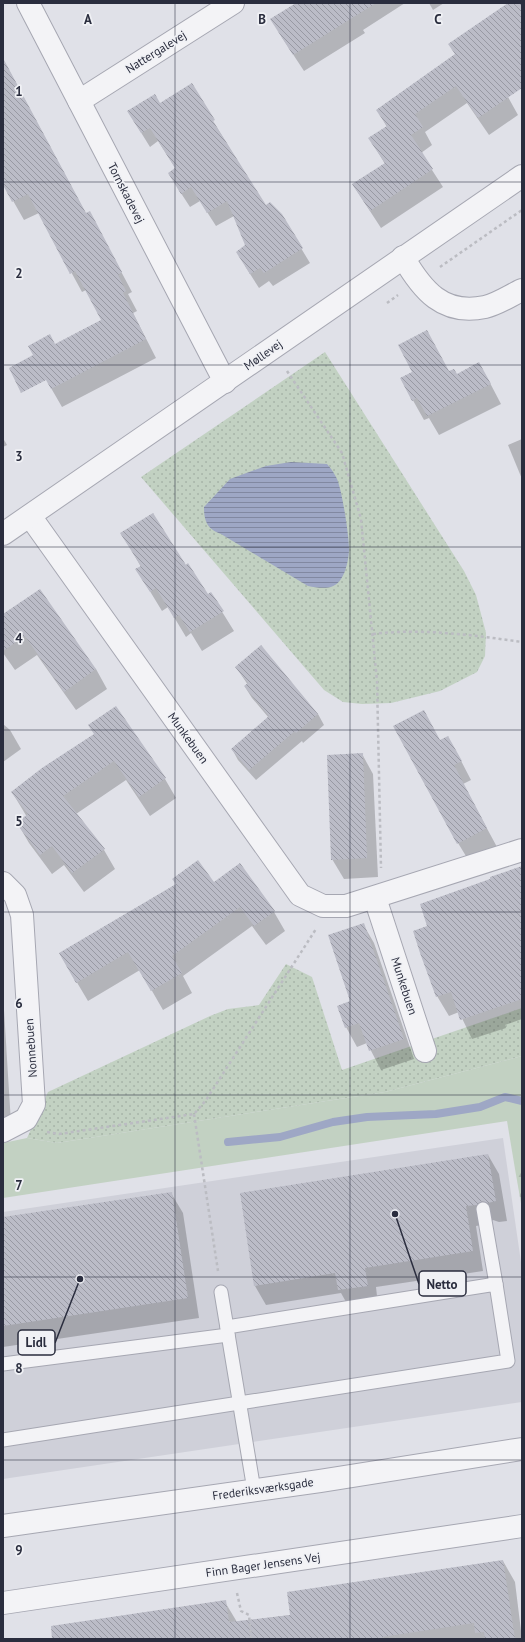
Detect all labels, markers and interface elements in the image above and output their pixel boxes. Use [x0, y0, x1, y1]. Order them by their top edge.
text: A [84, 11, 92, 28]
text: B [258, 11, 266, 28]
text: C [434, 11, 442, 28]
street label: Nattergalevej [123, 27, 189, 76]
text: 1 [15, 83, 23, 100]
street label: Tornskadevej [105, 160, 148, 226]
text: 2 [15, 265, 23, 282]
street label: Møllevej [241, 336, 285, 373]
text: 3 [15, 448, 23, 465]
text: 4 [15, 630, 23, 647]
street label: Munkebuen [165, 709, 212, 766]
text: 5 [15, 813, 23, 830]
street label: Munkebuen [388, 955, 421, 1017]
text: 6 [15, 995, 23, 1012]
street label: Nonnebuen [21, 1018, 40, 1078]
text: 7 [15, 1177, 23, 1194]
callout: Netto [419, 1271, 466, 1296]
text: Netto [426, 1276, 458, 1293]
callout: Lidl [18, 1330, 55, 1355]
text: Lidl [25, 1334, 47, 1351]
text: 8 [15, 1360, 23, 1377]
street label: Frederiksværksgade [211, 1474, 315, 1503]
text: 9 [15, 1542, 23, 1559]
street label: Finn Bager Jensens Vej [205, 1549, 321, 1580]

